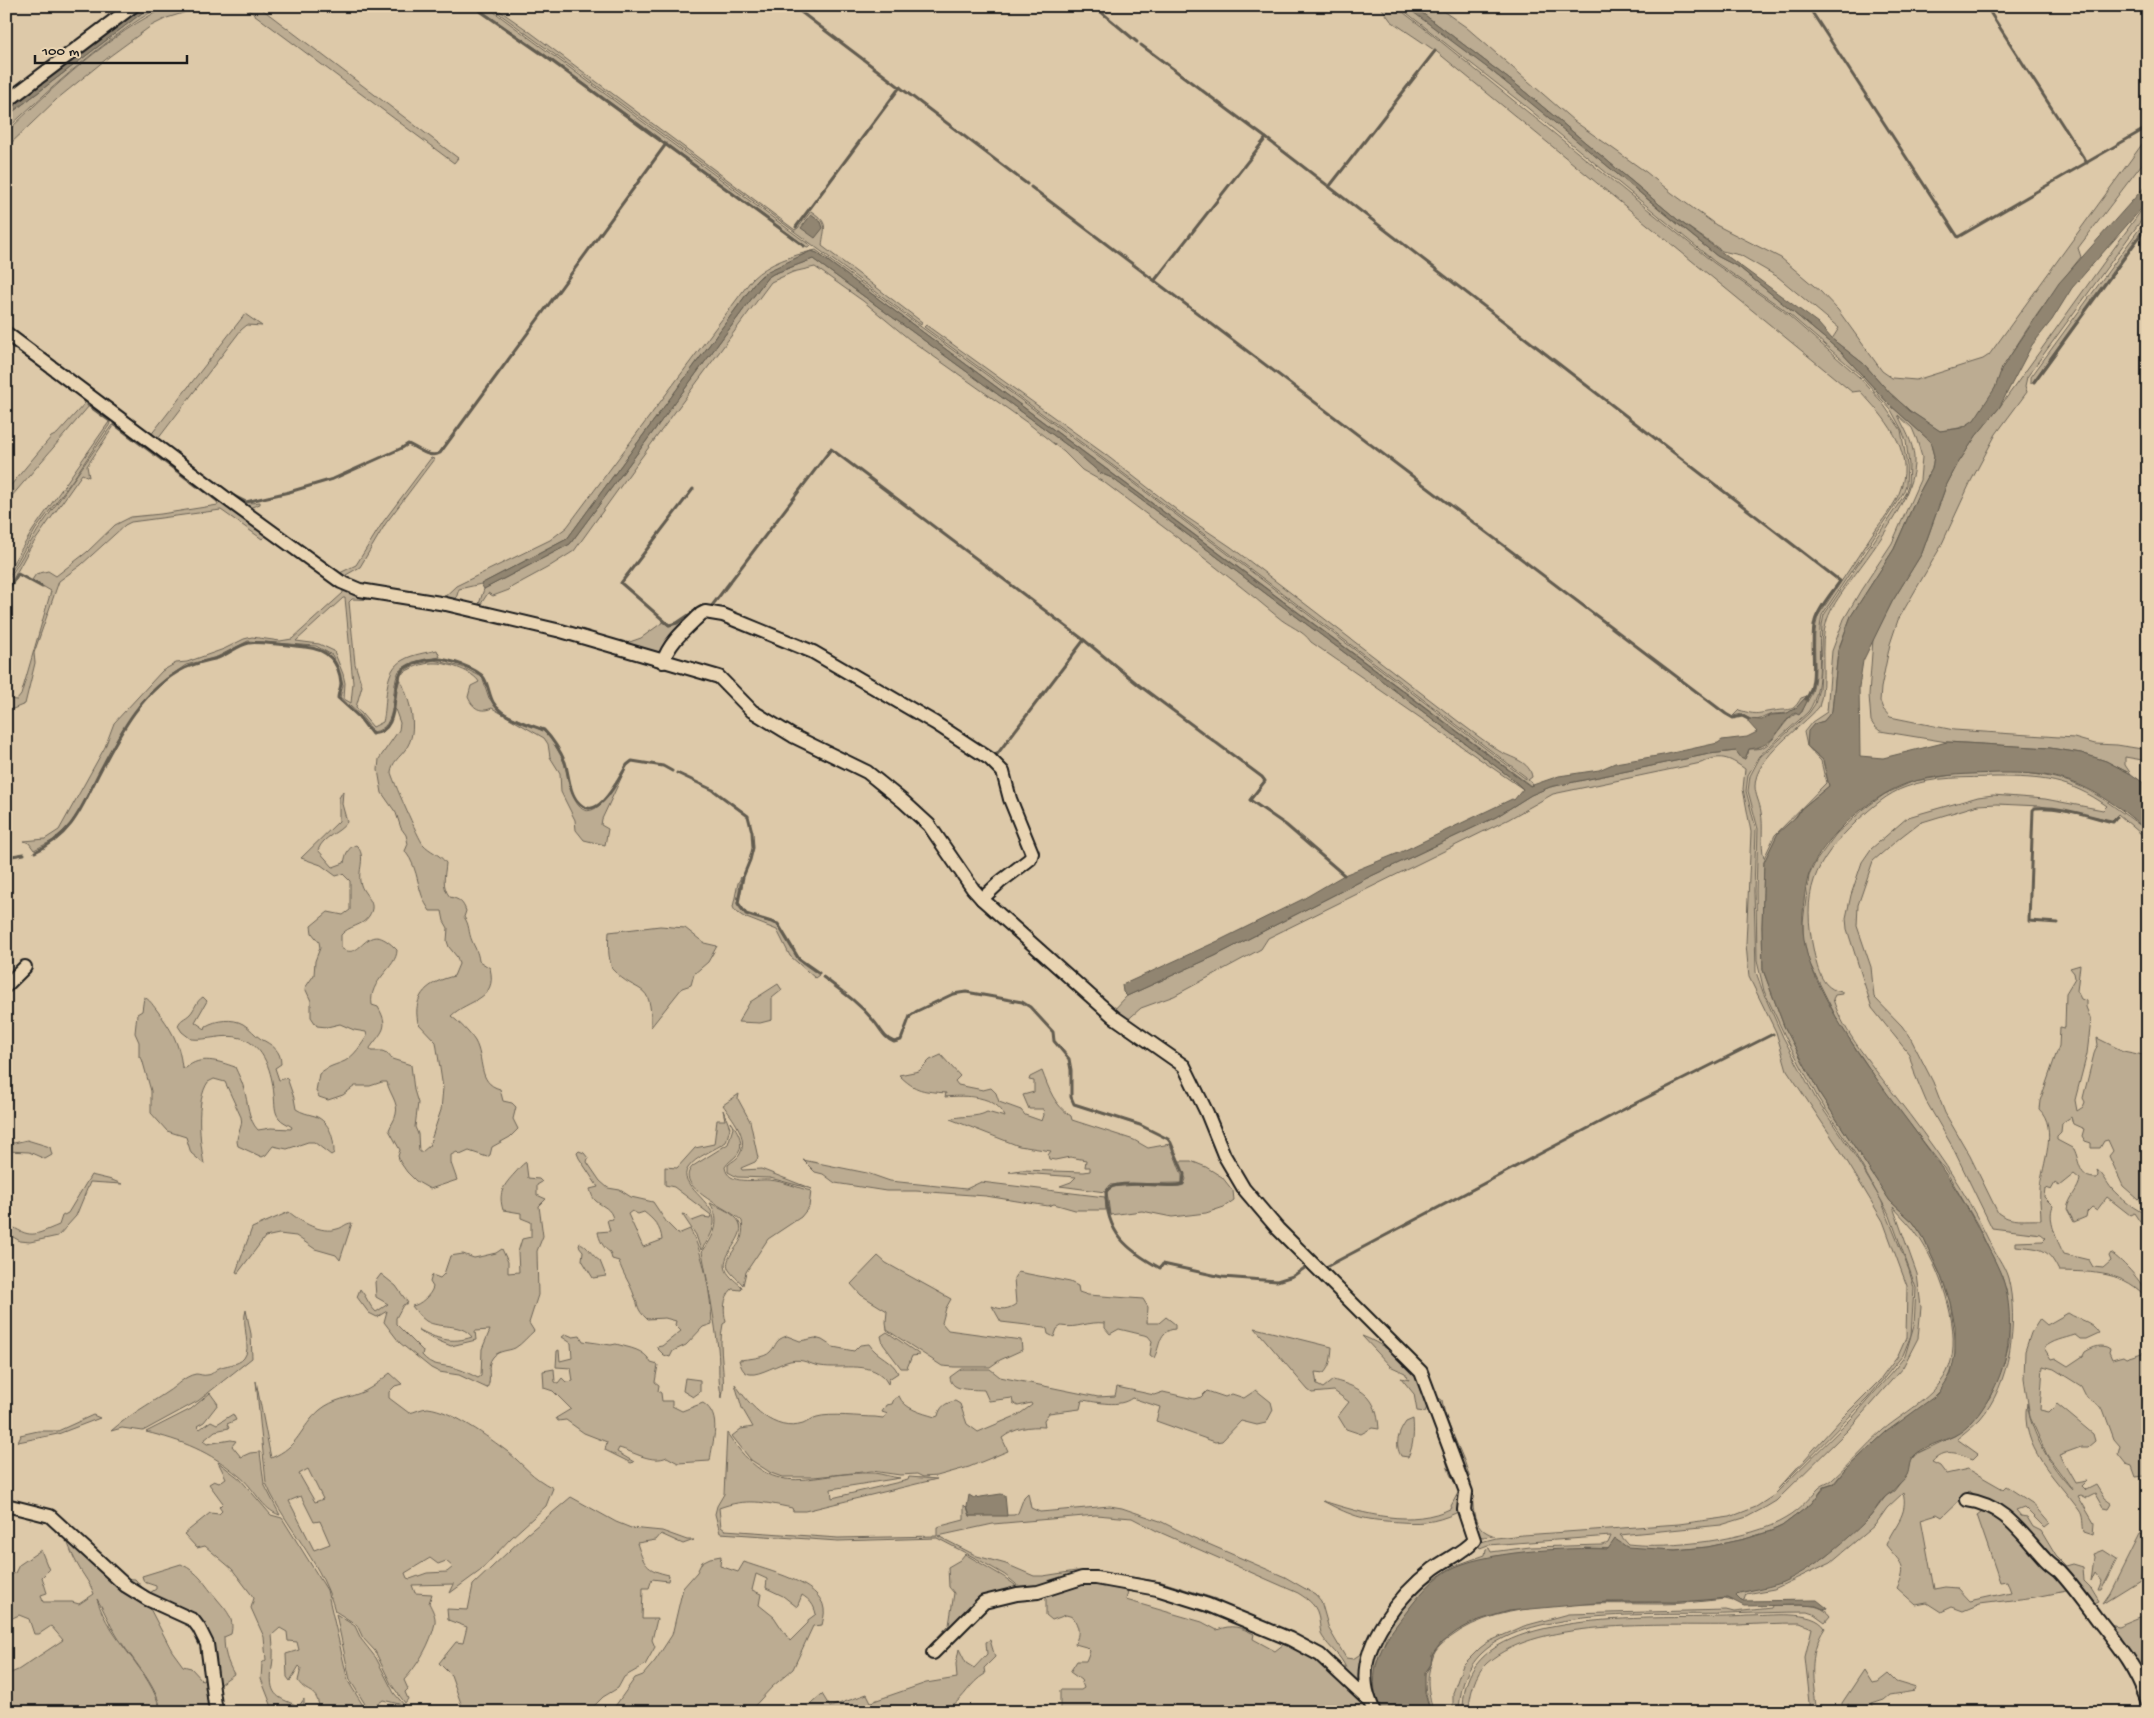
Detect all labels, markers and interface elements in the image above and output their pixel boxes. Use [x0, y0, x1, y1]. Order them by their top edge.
scale bar [35, 32, 188, 64]
text: 100 m [41, 43, 80, 61]

